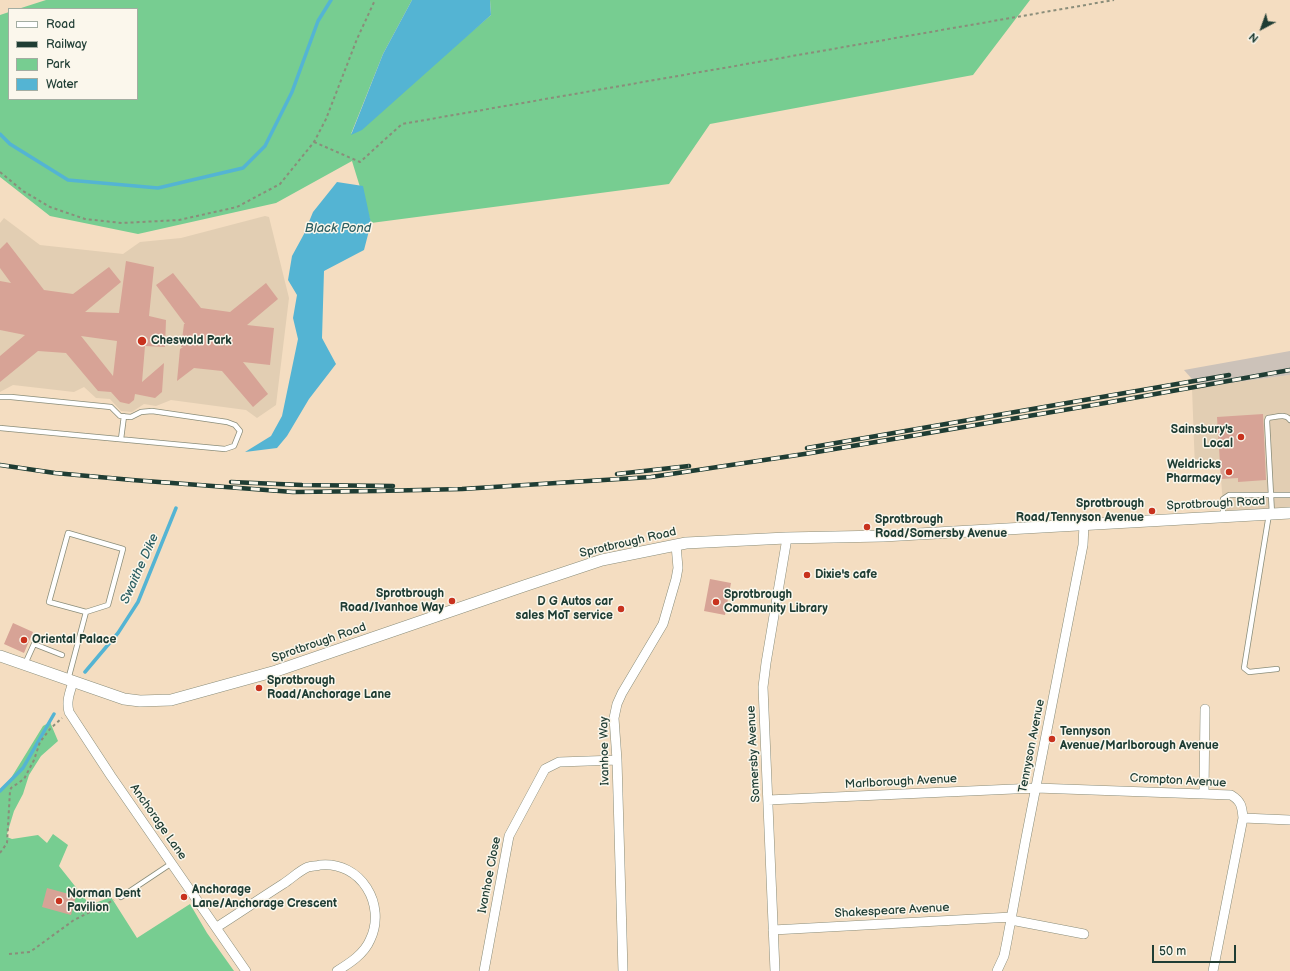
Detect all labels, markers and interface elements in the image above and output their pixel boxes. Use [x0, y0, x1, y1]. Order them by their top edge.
legend [8, 8, 138, 100]
north arrow [1242, 8, 1282, 48]
text: Road [46, 17, 75, 32]
text: N [1246, 30, 1261, 45]
text: Railway [46, 37, 87, 52]
text: Park [46, 57, 70, 72]
text: Water [46, 77, 78, 92]
water label: Black Pond [305, 221, 371, 237]
place label: Cheswold Park [151, 334, 232, 348]
marker: Cheswold Park [136, 335, 148, 347]
place label: Sainsbury's Local [1171, 423, 1233, 451]
marker: Sainsbury's Local [1236, 432, 1246, 442]
place label: Weldricks Pharmacy [1166, 458, 1221, 486]
marker: Weldricks Pharmacy [1224, 467, 1234, 477]
street label: Sprotbrough Road [1166, 494, 1266, 514]
place label: Sprotbrough Road/Tennyson Avenue [1016, 497, 1144, 525]
marker: Sprotbrough Road/Tennyson Avenue [1147, 506, 1157, 516]
place label: Sprotbrough Road/Somersby Avenue [875, 513, 1007, 541]
marker: Sprotbrough Road/Somersby Avenue [862, 522, 872, 532]
street label: Sprotbrough Road [578, 525, 678, 561]
water label: Swaithe Dike [118, 531, 162, 607]
place label: Dixie's cafe [815, 568, 877, 582]
marker: Dixie's cafe [802, 570, 812, 580]
place label: Sprotbrough Road/Ivanhoe Way [340, 587, 444, 615]
place label: Sprotbrough Community Library [724, 588, 828, 616]
place label: D G Autos car sales MoT service [516, 595, 613, 623]
marker: Sprotbrough Road/Ivanhoe Way [447, 596, 457, 606]
marker: Sprotbrough Community Library [711, 597, 721, 607]
marker: D G Autos car sales MoT service [616, 604, 626, 614]
street label: Sprotbrough Road [270, 620, 368, 666]
place label: Oriental Palace [32, 633, 116, 647]
marker: Oriental Palace [19, 635, 29, 645]
place label: Sprotbrough Road/Anchorage Lane [267, 674, 391, 702]
marker: Sprotbrough Road/Anchorage Lane [254, 683, 264, 693]
street label: Tennyson Avenue [1016, 698, 1048, 794]
street label: Somersby Avenue [744, 705, 764, 803]
street label: Ivanhoe Way [597, 716, 613, 786]
place label: Tennyson Avenue/Marlborough Avenue [1060, 725, 1219, 753]
marker: Tennyson Avenue/Marlborough Avenue [1047, 734, 1057, 744]
street label: Crompton Avenue [1129, 771, 1227, 791]
street label: Marlborough Avenue [845, 772, 957, 792]
street label: Anchorage Lane [126, 781, 190, 863]
street label: Ivanhoe Close [476, 835, 504, 915]
place label: Anchorage Lane/Anchorage Crescent [192, 883, 337, 911]
place label: Norman Dent Pavilion [67, 887, 141, 915]
marker: Anchorage Lane/Anchorage Crescent [179, 892, 189, 902]
marker: Norman Dent Pavilion [54, 896, 64, 906]
street label: Shakespeare Avenue [834, 901, 950, 921]
scale bar [1154, 937, 1238, 963]
text: 50 m [1159, 944, 1186, 959]

